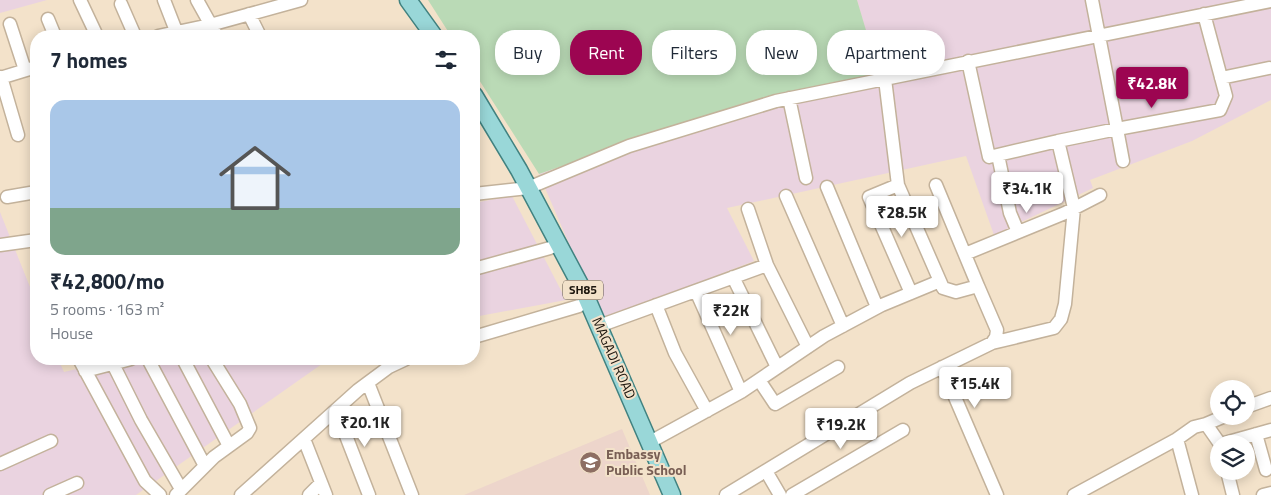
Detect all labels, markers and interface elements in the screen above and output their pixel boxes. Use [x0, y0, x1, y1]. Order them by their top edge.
chip: Buy [495, 30, 560, 75]
chip: Rent [570, 30, 642, 75]
chip: Filters [652, 30, 736, 75]
chip: New [746, 30, 817, 75]
chip: Apartment [827, 30, 945, 75]
text: 7 homes [50, 44, 127, 76]
icon: filters [432, 46, 460, 74]
pin: ₹42.8K [1111, 66, 1193, 109]
text: ₹42.8K [1127, 71, 1177, 95]
icon: home [210, 133, 300, 223]
pin: ₹34.1K [986, 172, 1068, 214]
text: ₹34.1K [1002, 176, 1052, 200]
pin: ₹28.5K [861, 196, 943, 238]
text: ₹28.5K [877, 200, 927, 224]
text: ₹42,800/mo [50, 265, 164, 297]
road number: SH85 [563, 280, 603, 300]
pin: ₹22K [701, 294, 761, 336]
text: 5 rooms · 163 m² [50, 297, 164, 321]
text: ₹22K [713, 298, 749, 322]
street label: MAGADI ROAD [587, 314, 642, 402]
text: House [50, 321, 93, 345]
pin: ₹15.4K [934, 366, 1016, 409]
text: ₹15.4K [950, 371, 1000, 395]
map controls [1210, 380, 1255, 480]
button: locate [1210, 380, 1255, 425]
pin: ₹20.1K [324, 406, 406, 448]
pin: ₹19.2K [800, 408, 882, 450]
text: ₹20.1K [340, 410, 390, 434]
text: ₹19.2K [816, 412, 866, 436]
button: layers [1210, 435, 1255, 480]
place label: Embassy Public School [606, 443, 687, 480]
school or university icon: Embassy Public School [578, 450, 602, 474]

